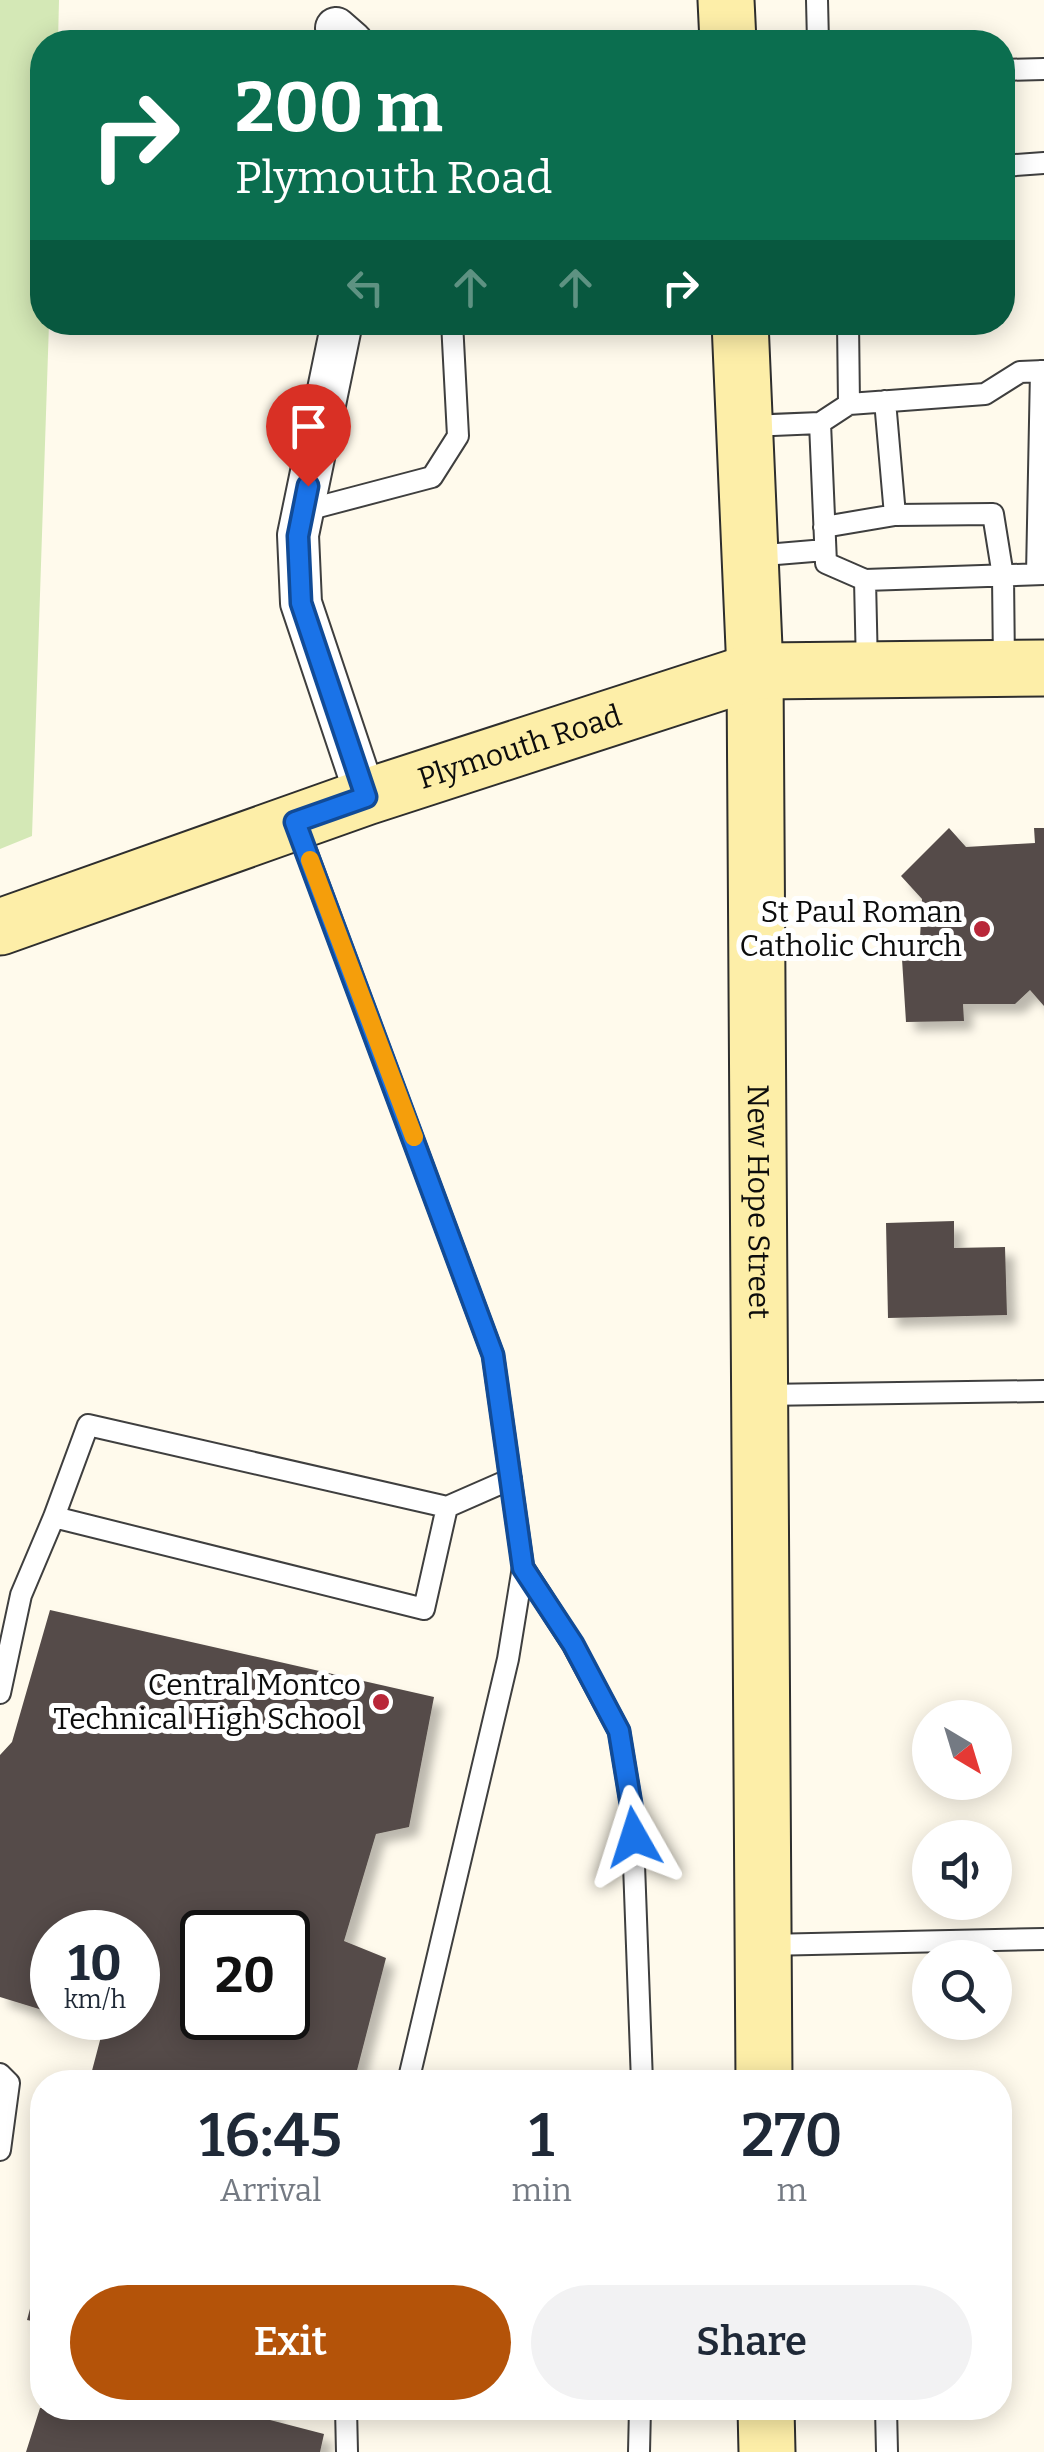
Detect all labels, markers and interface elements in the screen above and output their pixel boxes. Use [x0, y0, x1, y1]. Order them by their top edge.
text: 200 m [235, 66, 443, 150]
icon: right [70, 70, 200, 200]
text: Plymouth Road [235, 151, 552, 205]
icon: left [338, 260, 393, 315]
icon: ahead [443, 260, 498, 315]
icon: ahead [548, 260, 603, 315]
icon: right [653, 260, 708, 315]
pin [266, 384, 351, 487]
icon: arrive [281, 399, 336, 454]
street label: Plymouth Road [414, 697, 626, 797]
place label: St Paul Roman Catholic Church [740, 894, 962, 964]
marker: St Paul Roman Catholic Church [971, 918, 993, 940]
street label: New Hope Street [740, 1084, 777, 1319]
place label: Central Montco Technical High School [53, 1667, 361, 1737]
marker: Central Montco Technical High School [370, 1691, 392, 1713]
north arrow [912, 1700, 1012, 1800]
map controls [912, 1700, 1012, 2040]
position arrow [582, 1785, 686, 1889]
button: sound [912, 1820, 1012, 1920]
speed limit sign: 20 [180, 1910, 310, 2040]
text: 10 [68, 1933, 122, 1993]
button: search [912, 1940, 1012, 2040]
text: km/h [64, 1985, 126, 2015]
text: 16:45 [199, 2100, 342, 2172]
text: 1 [529, 2100, 554, 2172]
text: 270 [741, 2100, 843, 2172]
text: Arrival [220, 2171, 321, 2209]
text: min [511, 2171, 572, 2209]
text: m [777, 2171, 807, 2209]
button: Exit [70, 2285, 511, 2400]
button: Share [531, 2285, 972, 2400]

